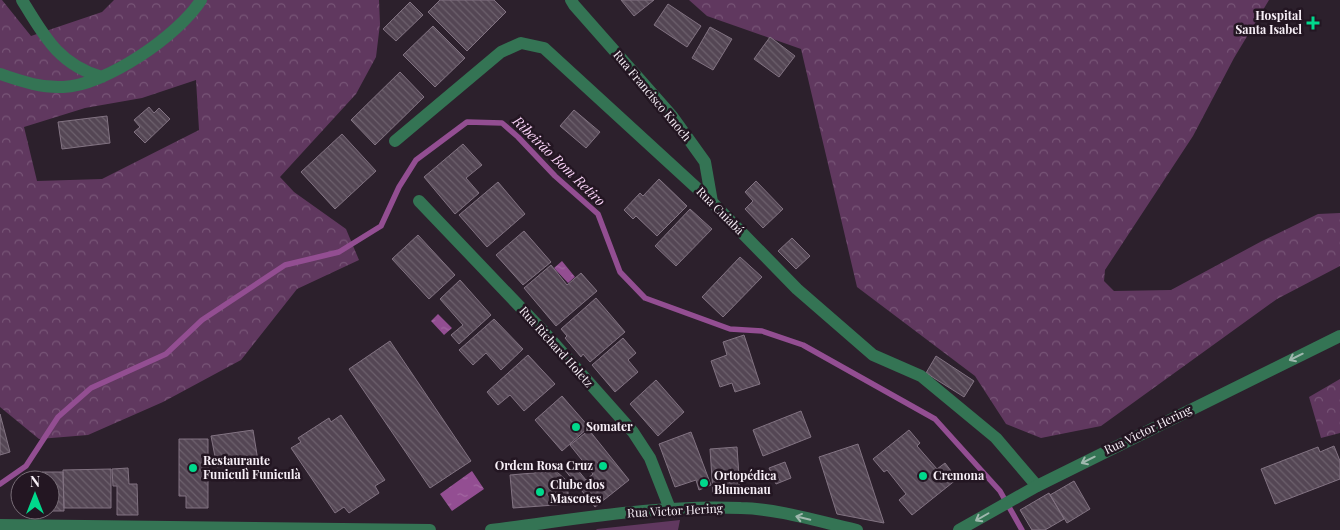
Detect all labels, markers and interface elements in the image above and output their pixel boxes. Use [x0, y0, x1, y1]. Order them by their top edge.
place label: Hospital Santa Isabel [1235, 7, 1302, 37]
marker: Hospital Santa Isabel [1306, 16, 1320, 30]
street label: Rua Francisco Knoch [610, 47, 695, 144]
water label: Ribeirão Bom Retiro [508, 111, 610, 210]
street label: Rua Cuiabá [693, 183, 748, 238]
street label: Rua Richard Holetz [516, 303, 597, 390]
one-way arrow [1289, 353, 1304, 362]
street label: Rua Victor Hering [1101, 401, 1195, 457]
place label: Somater [586, 418, 633, 434]
marker: Somater [570, 421, 582, 433]
place label: Restaurante Funiculì Funiculà [203, 452, 302, 482]
one-way arrow [1081, 456, 1096, 466]
place label: Ordem Rosa Cruz [495, 457, 593, 473]
marker: Ordem Rosa Cruz [597, 460, 609, 472]
marker: Restaurante Funiculì Funiculà [187, 462, 199, 474]
place label: Ortopédica Blumenau [714, 467, 777, 497]
place label: Cremona [933, 467, 985, 483]
north arrow [10, 470, 60, 520]
marker: Cremona [917, 470, 929, 482]
text: N [30, 472, 40, 491]
place label: Clube dos Mascotes [550, 476, 605, 506]
marker: Ortopédica Blumenau [698, 477, 710, 489]
marker: Clube dos Mascotes [534, 486, 546, 498]
street label: Rua Victor Hering [627, 499, 724, 520]
one-way arrow [796, 513, 812, 522]
one-way arrow [975, 513, 989, 523]

